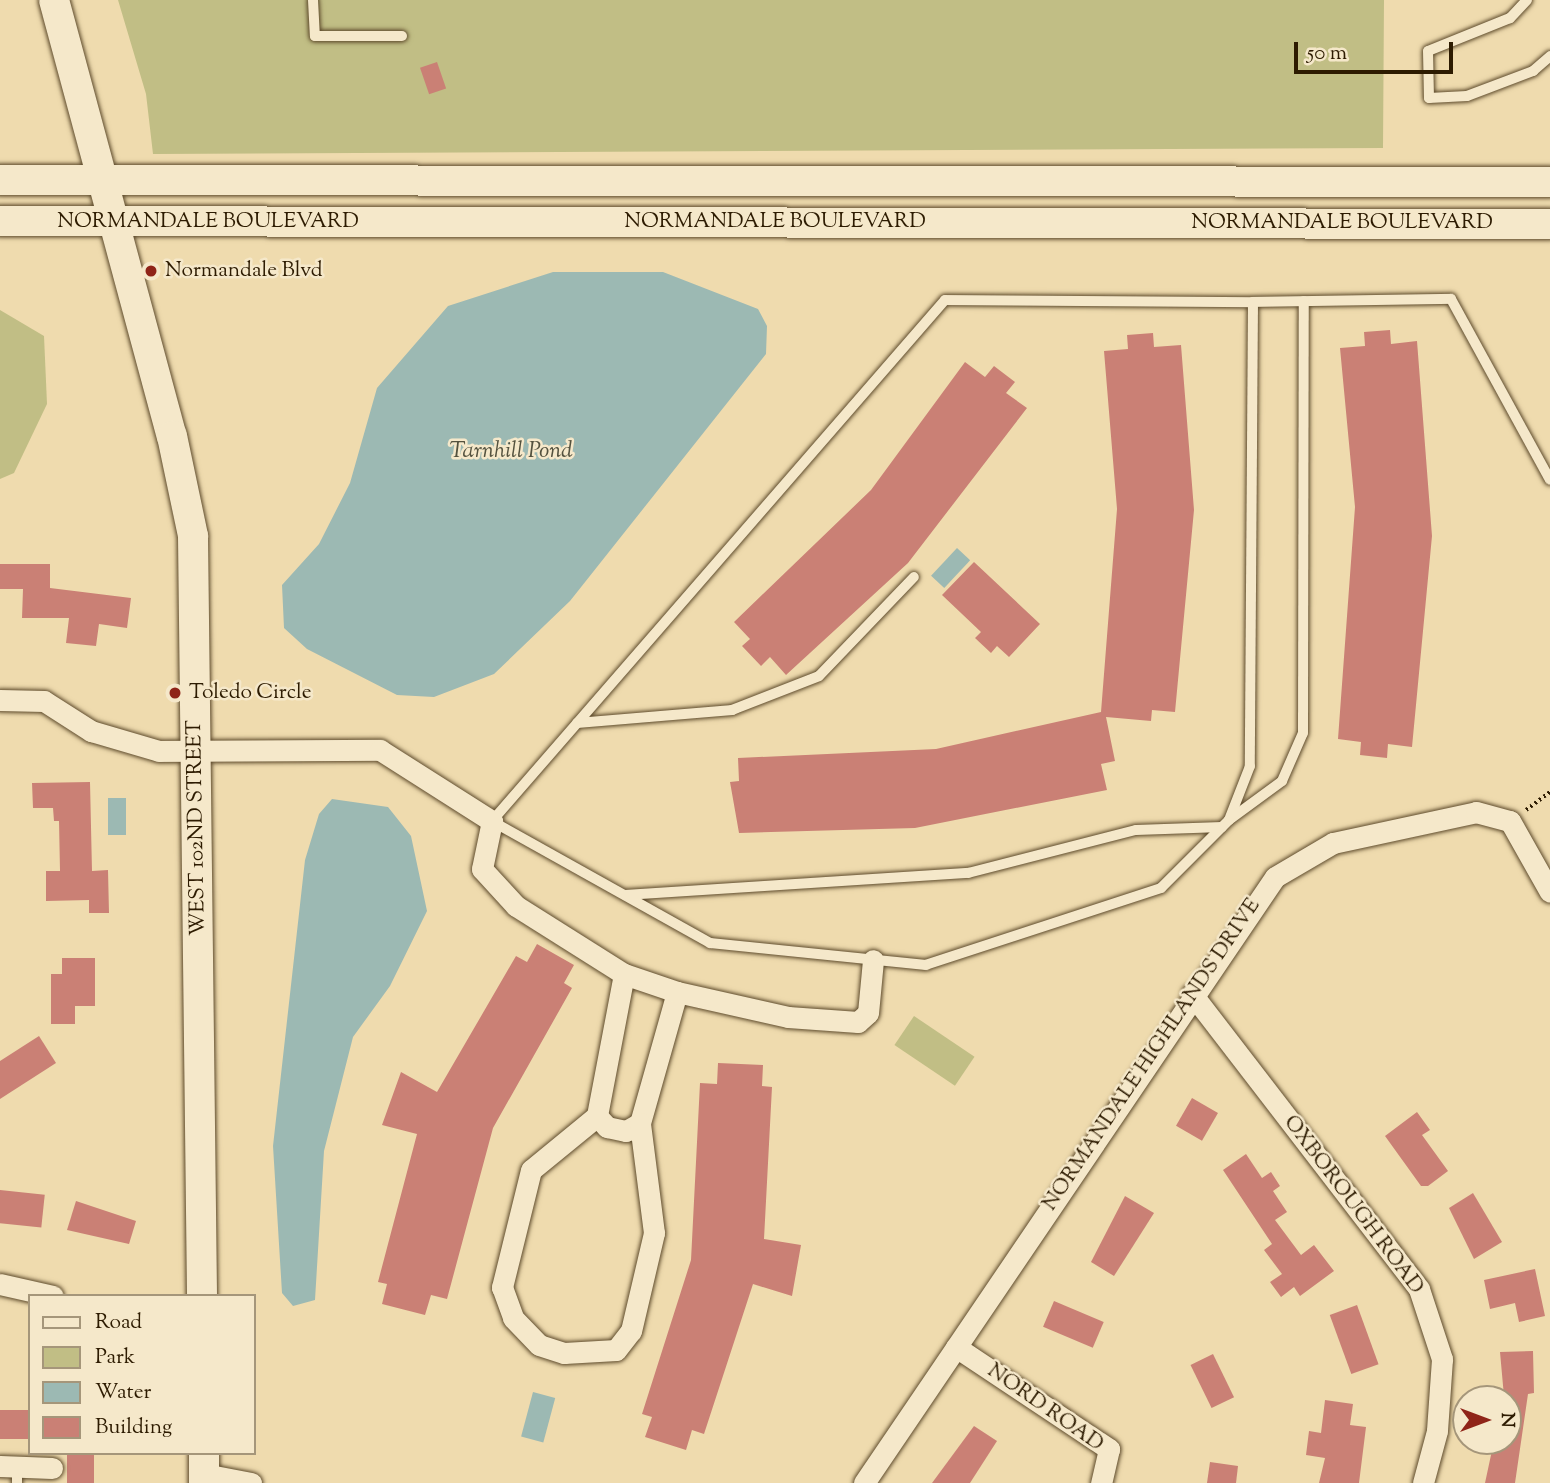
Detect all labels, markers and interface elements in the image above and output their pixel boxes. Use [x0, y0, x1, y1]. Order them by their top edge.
scale bar [1298, 28, 1457, 72]
text: 50 m [1307, 39, 1347, 69]
street label: NORMANDALE BOULEVARD [57, 209, 359, 235]
street label: NORMANDALE BOULEVARD [624, 209, 926, 235]
street label: NORMANDALE BOULEVARD [1191, 210, 1493, 236]
place label: Normandale Blvd [165, 258, 323, 284]
marker: Normandale Blvd [143, 263, 159, 279]
water label: Tarnhill Pond [449, 438, 573, 466]
place label: Toledo Circle [189, 680, 312, 706]
marker: Toledo Circle [167, 685, 183, 701]
street label: WEST 102ND STREET [183, 720, 211, 936]
street label: NORMANDALE HIGHLANDS DRIVE [1038, 894, 1266, 1216]
street label: OXBOROUGH ROAD [1278, 1111, 1428, 1299]
legend [28, 1294, 256, 1455]
text: Road [95, 1308, 142, 1338]
text: Park [95, 1343, 135, 1373]
street label: NORD ROAD [982, 1359, 1108, 1457]
text: Water [95, 1378, 151, 1408]
north arrow [1452, 1385, 1522, 1455]
text: N [1493, 1412, 1520, 1428]
text: Building [95, 1413, 172, 1443]

